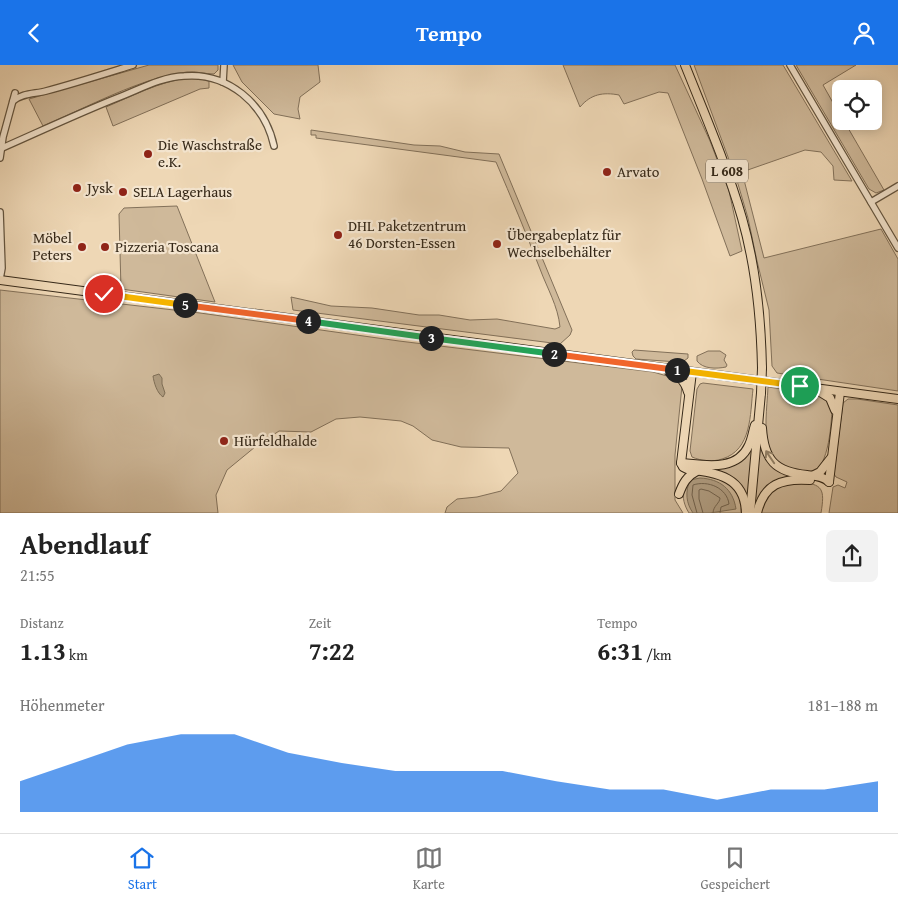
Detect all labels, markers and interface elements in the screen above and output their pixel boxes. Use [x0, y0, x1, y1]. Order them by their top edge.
text: Tempo [416, 17, 482, 49]
icon: back [20, 19, 48, 47]
icon: person [850, 19, 878, 47]
map controls [832, 80, 882, 130]
button: locate [832, 80, 882, 130]
place label: Die Waschstraße e.K. [158, 134, 262, 172]
marker: Die Waschstraße e.K. [142, 148, 154, 160]
road number: L 608 [706, 159, 748, 183]
place label: Arvato [617, 161, 660, 182]
marker: Arvato [601, 166, 613, 178]
place label: Jysk [85, 177, 113, 198]
place label: SELA Lagerhaus [133, 181, 232, 202]
marker: Jysk [71, 182, 83, 194]
marker: SELA Lagerhaus [117, 186, 129, 198]
place label: DHL Paketzentrum 46 Dorsten-Essen [348, 215, 467, 253]
place label: Übergabeplatz für Wechselbehälter [507, 224, 621, 262]
place label: Möbel Peters [32, 227, 72, 265]
marker: DHL Paketzentrum 46 Dorsten-Essen [332, 229, 344, 241]
place label: Pizzeria Toscana [115, 236, 219, 257]
marker: Übergabeplatz für Wechselbehälter [491, 238, 503, 250]
marker: Möbel Peters [76, 241, 88, 253]
marker: Pizzeria Toscana [99, 241, 111, 253]
pin [83, 273, 125, 315]
icon: check [90, 280, 118, 308]
pin: 5 [172, 293, 198, 317]
text: 5 [182, 295, 189, 315]
pin: 4 [296, 309, 320, 333]
text: 4 [305, 311, 312, 331]
pin: 3 [418, 325, 444, 351]
text: 3 [428, 328, 435, 348]
pin: 2 [542, 341, 566, 367]
text: 2 [551, 344, 558, 364]
pin: 1 [664, 357, 690, 383]
text: 1 [674, 360, 681, 380]
pin [779, 365, 821, 407]
icon: arrive [786, 372, 814, 400]
place label: Hürfeldhalde [234, 430, 317, 451]
marker: Hürfeldhalde [218, 435, 230, 447]
one-way arrow [765, 450, 775, 464]
text: Abendlauf [20, 523, 148, 564]
button: share [826, 530, 878, 582]
text: 21:55 [20, 563, 55, 587]
text: Distanz [20, 613, 64, 633]
text: Zeit [309, 613, 332, 633]
text: Tempo [597, 613, 637, 633]
text: 1.13 [20, 633, 66, 669]
text: 7:22 [309, 633, 355, 669]
text: 6:31 [597, 633, 643, 669]
text: km [66, 645, 88, 665]
text: /km [643, 645, 672, 665]
text: Höhenmeter [20, 693, 105, 717]
text: 181–188 m [808, 693, 878, 717]
tab: Start [128, 844, 157, 894]
tab: Karte [413, 844, 445, 894]
tab: Gespeichert [701, 844, 770, 894]

